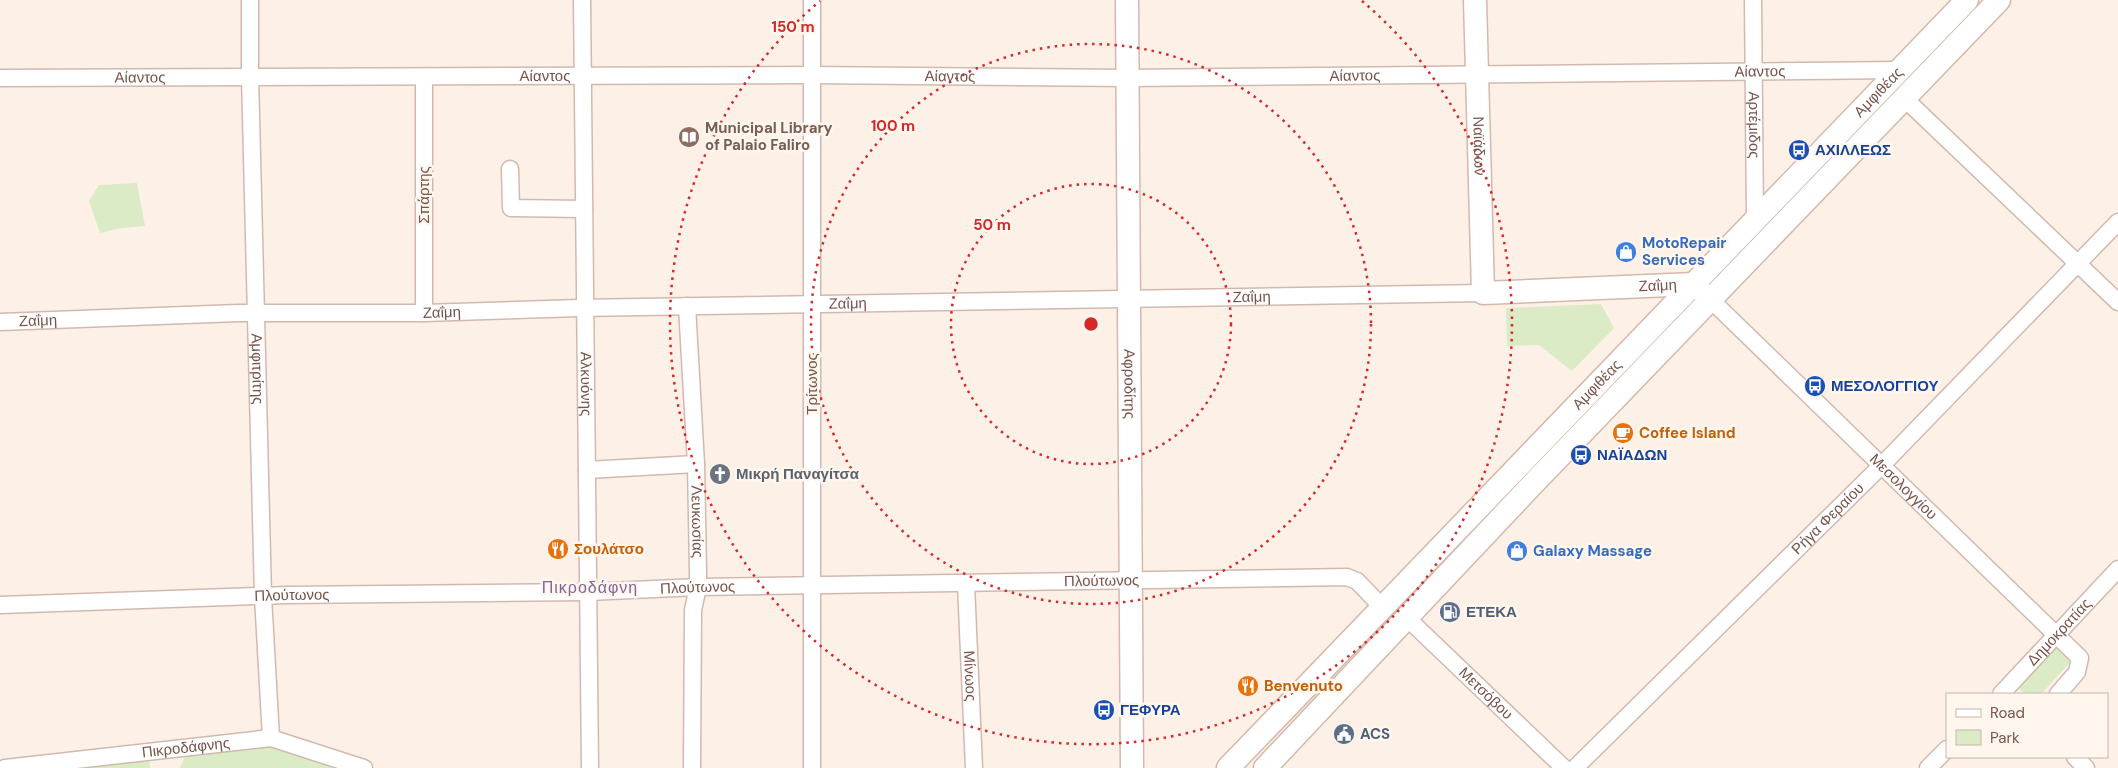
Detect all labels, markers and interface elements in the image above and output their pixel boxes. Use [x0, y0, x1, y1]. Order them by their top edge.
text: 150 m [772, 17, 815, 37]
street label: Αίαντος [1734, 61, 1785, 82]
street label: Αμφιθέας [1849, 63, 1907, 122]
street label: Αίαντος [1329, 65, 1380, 86]
street label: Αίαντος [520, 66, 570, 86]
street label: Αίαντος [924, 66, 975, 87]
street label: Αίαντος [115, 67, 165, 88]
street label: Αρτέμιδος [1744, 91, 1764, 159]
text: 100 m [871, 116, 915, 136]
street label: Ναϊάδων [1468, 116, 1490, 176]
place label: Municipal Library of Palaio Faliro [705, 118, 833, 155]
library icon: Municipal Library of Palaio Faliro [677, 125, 701, 149]
bus stop icon: ΑΧΙΛΛΕΩΣ [1787, 138, 1811, 162]
place label: ΑΧΙΛΛΕΩΣ [1815, 140, 1891, 160]
street label: Σπάρτης [414, 166, 434, 224]
text: 50 m [973, 215, 1011, 235]
place label: MotoRepair Services [1642, 233, 1727, 270]
shop icon: MotoRepair Services [1614, 240, 1638, 264]
street label: Ζαΐμη [1638, 275, 1677, 296]
street label: Ζαΐμη [1232, 287, 1271, 307]
street label: Ζαΐμη [828, 293, 867, 314]
street label: Ζαΐμη [422, 302, 461, 323]
street label: Ζαΐμη [19, 310, 57, 331]
centre of rings [1082, 315, 1100, 333]
street label: Αμφιτρίτης [246, 333, 268, 405]
street label: Αφροδίτης [1119, 349, 1140, 419]
street label: Αλκυόνης [576, 352, 596, 416]
street label: Τρίτωνος [802, 353, 822, 415]
street label: Αμφιθέας [1568, 355, 1626, 414]
bus stop icon: ΜΕΣΟΛΟΓΓΙΟΥ [1803, 374, 1827, 398]
place label: ΜΕΣΟΛΟΓΓΙΟΥ [1831, 376, 1939, 396]
cafe icon: Coffee Island [1611, 421, 1635, 445]
place label: Coffee Island [1639, 423, 1736, 443]
bus stop icon: ΝΑΪΑΔΩΝ [1569, 443, 1593, 467]
place label: ΝΑΪΑΔΩΝ [1597, 445, 1667, 465]
street label: Μεσολογγίου [1865, 449, 1942, 524]
church icon: Μικρή Παναγίτσα [708, 462, 732, 486]
place label: Μικρή Παναγίτσα [736, 464, 860, 484]
street label: Ρήγα Φεραίου [1787, 478, 1868, 559]
street label: Λευκωσίας [686, 485, 708, 558]
restaurant icon: Σουλάτσο [546, 537, 570, 561]
place label: Σουλάτσο [574, 539, 644, 559]
shop icon: Galaxy Massage [1505, 539, 1529, 563]
place label: Galaxy Massage [1533, 541, 1652, 561]
street label: Πλούτωνος [1064, 570, 1139, 591]
street label: Πλούτωνος [660, 576, 735, 599]
district label: Πικροδάφνη [542, 577, 638, 598]
street label: Πλούτωνος [254, 585, 330, 606]
street label: Δημοκρατίας [2023, 594, 2096, 670]
fuel station icon: ΕΤΕΚΑ [1438, 600, 1462, 624]
place label: ΕΤΕΚΑ [1466, 602, 1517, 622]
street label: Μίνωος [959, 650, 981, 702]
street label: Μετσόβου [1454, 663, 1517, 724]
restaurant icon: Benvenuto [1236, 674, 1260, 698]
place label: Benvenuto [1264, 676, 1343, 696]
legend [1946, 693, 2108, 758]
bus stop icon: ΓΕΦΥΡΑ [1092, 698, 1116, 722]
place label: ΓΕΦΥΡΑ [1120, 700, 1181, 720]
text: Road [1990, 703, 2025, 723]
public building icon: ACS [1332, 722, 1356, 746]
place label: ACS [1360, 724, 1390, 744]
text: Park [1990, 728, 2020, 748]
street label: Πικροδάφνης [141, 733, 231, 762]

